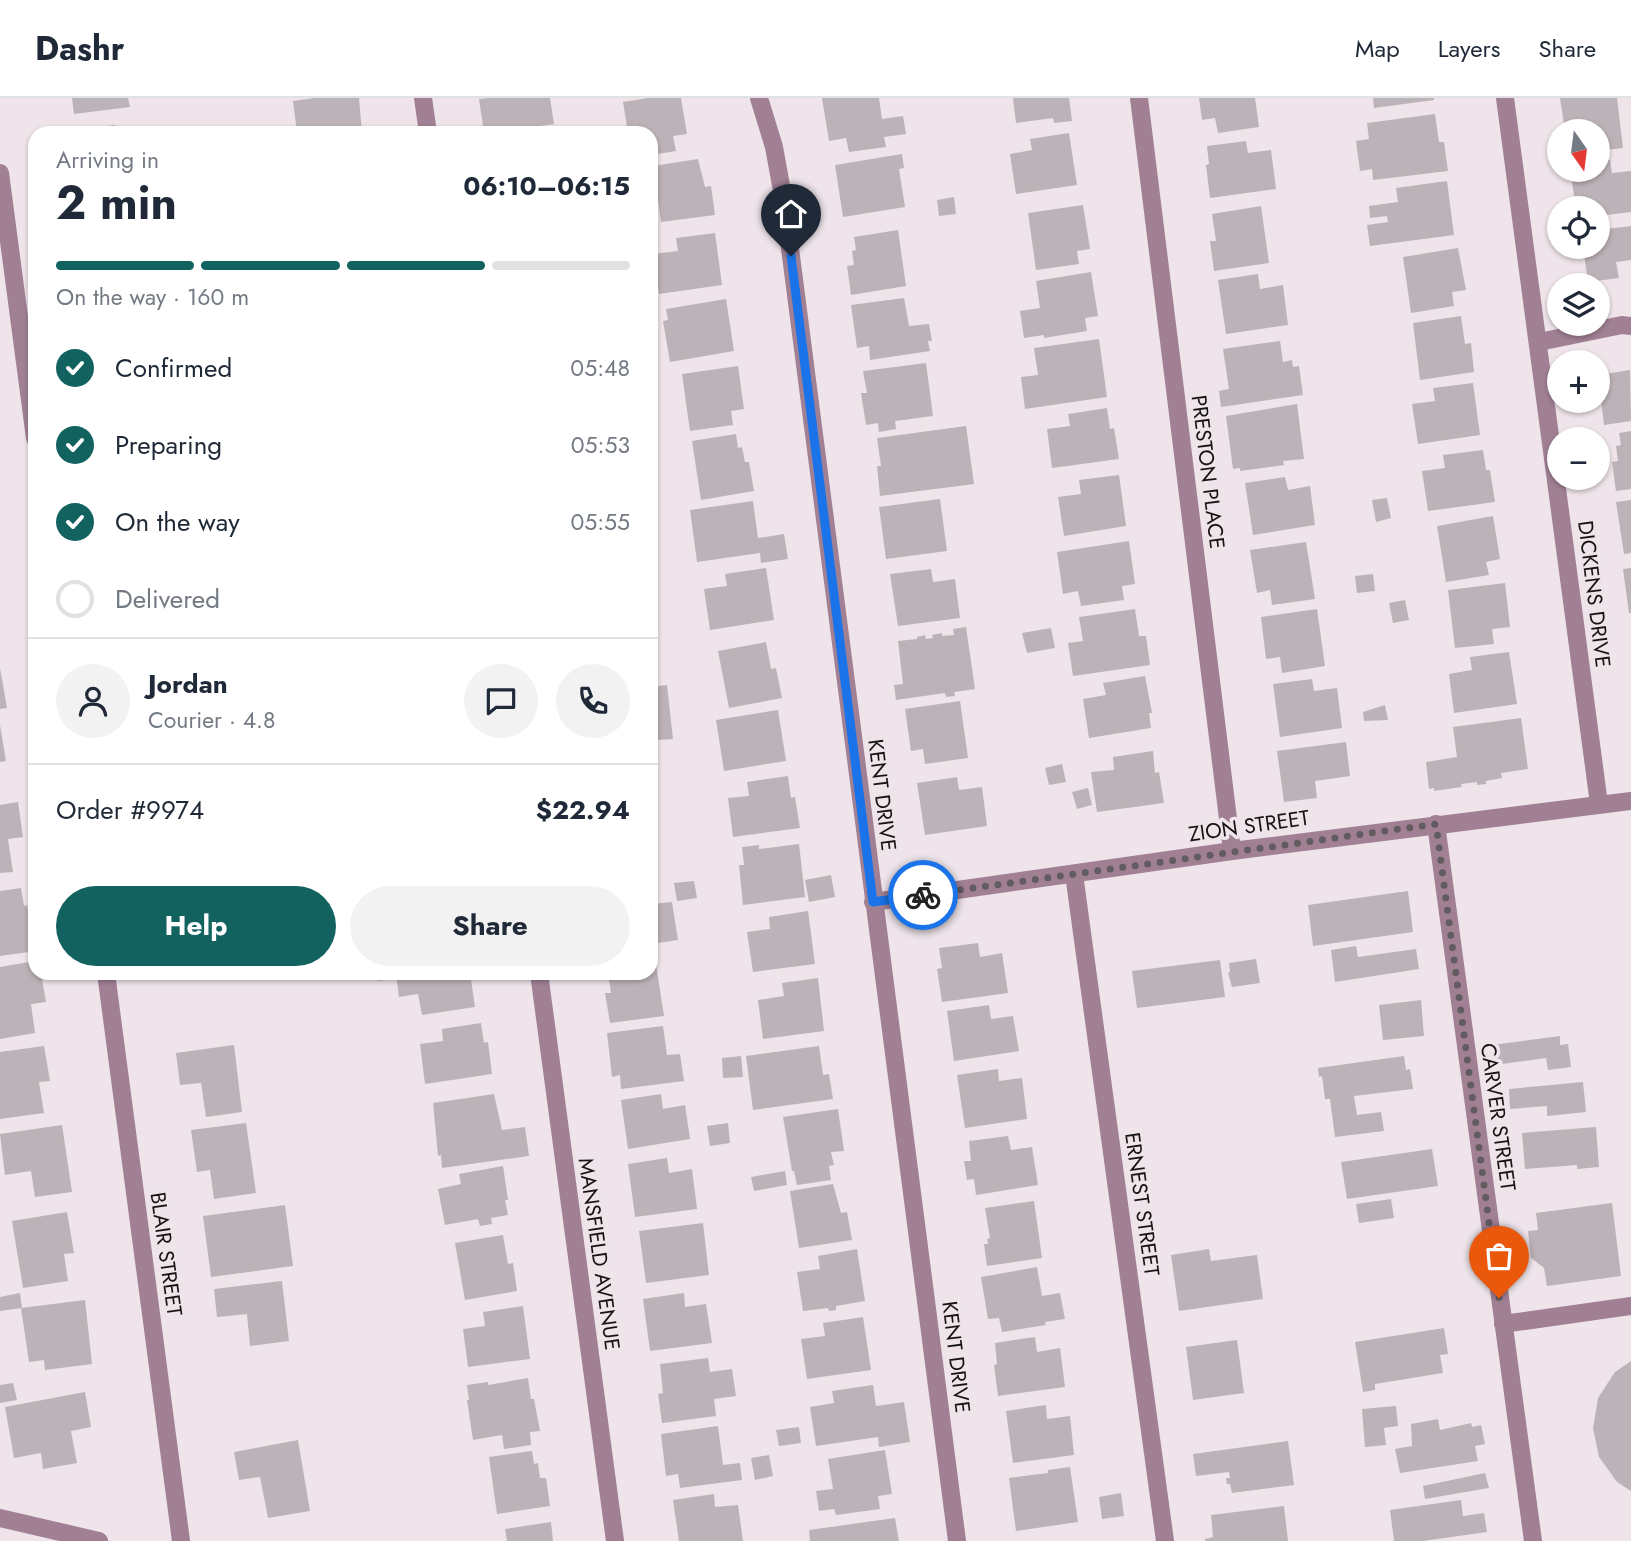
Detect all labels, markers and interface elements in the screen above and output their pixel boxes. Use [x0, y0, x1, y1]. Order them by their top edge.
text: Dashr [35, 25, 124, 72]
text: Map [1355, 31, 1400, 66]
text: Layers [1438, 31, 1500, 66]
text: Share [1538, 31, 1596, 66]
north arrow [1547, 119, 1610, 182]
map controls [1547, 119, 1610, 490]
text: Arriving in [56, 143, 159, 177]
text: 06:10–06:15 [463, 167, 630, 205]
text: 2 min [56, 170, 177, 236]
pin [761, 184, 821, 256]
icon: home [772, 195, 810, 233]
button: locate [1547, 196, 1610, 259]
button: layers [1547, 273, 1610, 336]
text: On the way · 160 m [56, 280, 249, 314]
icon: check [56, 349, 94, 387]
text: Confirmed [115, 349, 232, 387]
button: + [1547, 350, 1610, 413]
text: 05:48 [570, 351, 630, 385]
street label: PRESTON PLACE [1184, 393, 1232, 551]
icon: check [56, 426, 94, 464]
text: Preparing [115, 426, 222, 464]
button: − [1547, 427, 1610, 490]
text: 05:53 [571, 428, 630, 462]
icon: check [56, 503, 94, 541]
text: On the way [115, 503, 240, 541]
text: 05:55 [570, 505, 630, 539]
street label: DICKENS DRIVE [1570, 519, 1618, 669]
text: Delivered [115, 580, 220, 618]
button: person [56, 664, 130, 738]
button: chat [464, 664, 538, 738]
button: phone [556, 664, 630, 738]
text: Jordan [148, 665, 228, 703]
text: Courier · 4.8 [148, 703, 276, 737]
street label: KENT DRIVE [860, 737, 904, 853]
text: Order #9974 [56, 791, 204, 829]
text: $22.94 [536, 791, 630, 829]
street label: ZION STREET [1187, 803, 1312, 849]
courier [888, 860, 958, 930]
icon: bike [904, 876, 942, 914]
button: Help [56, 886, 336, 966]
button: Share [350, 886, 630, 966]
street label: CARVER STREET [1473, 1041, 1523, 1193]
street label: ERNEST STREET [1117, 1130, 1167, 1278]
street label: MANSFIELD AVENUE [571, 1156, 627, 1352]
street label: BLAIR STREET [142, 1190, 190, 1318]
pin [1469, 1226, 1529, 1298]
icon: bag [1480, 1237, 1518, 1275]
street label: KENT DRIVE [934, 1299, 978, 1415]

